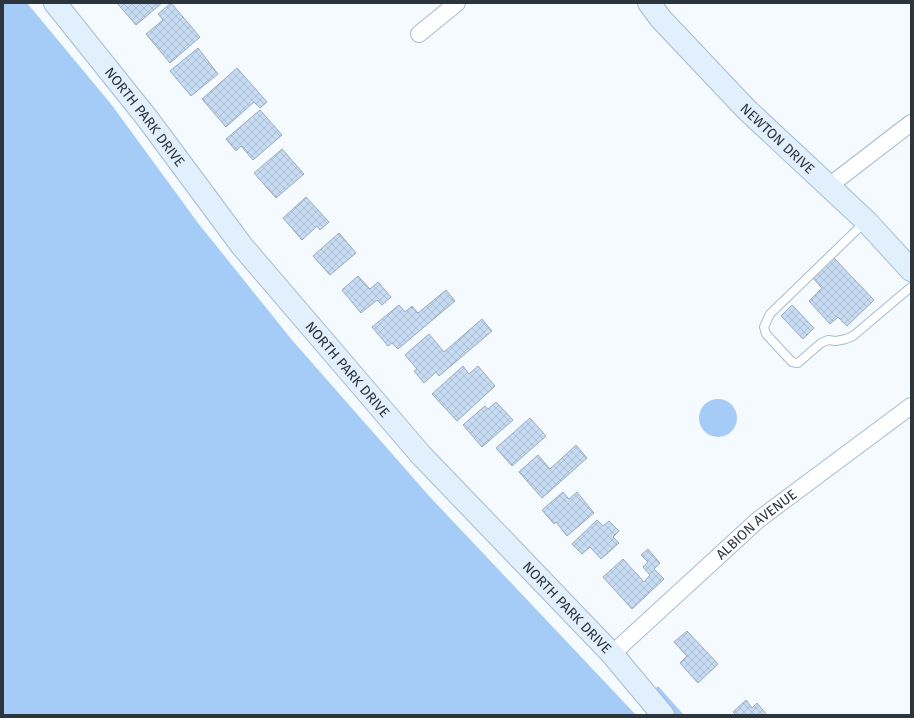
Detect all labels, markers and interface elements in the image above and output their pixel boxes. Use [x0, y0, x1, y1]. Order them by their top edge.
street label: NORTH PARK DRIVE [101, 64, 188, 170]
street label: NEWTON DRIVE [737, 100, 818, 177]
street label: NORTH PARK DRIVE [302, 318, 393, 421]
street label: ALBION AVENUE [712, 486, 800, 563]
street label: NORTH PARK DRIVE [519, 558, 615, 657]

